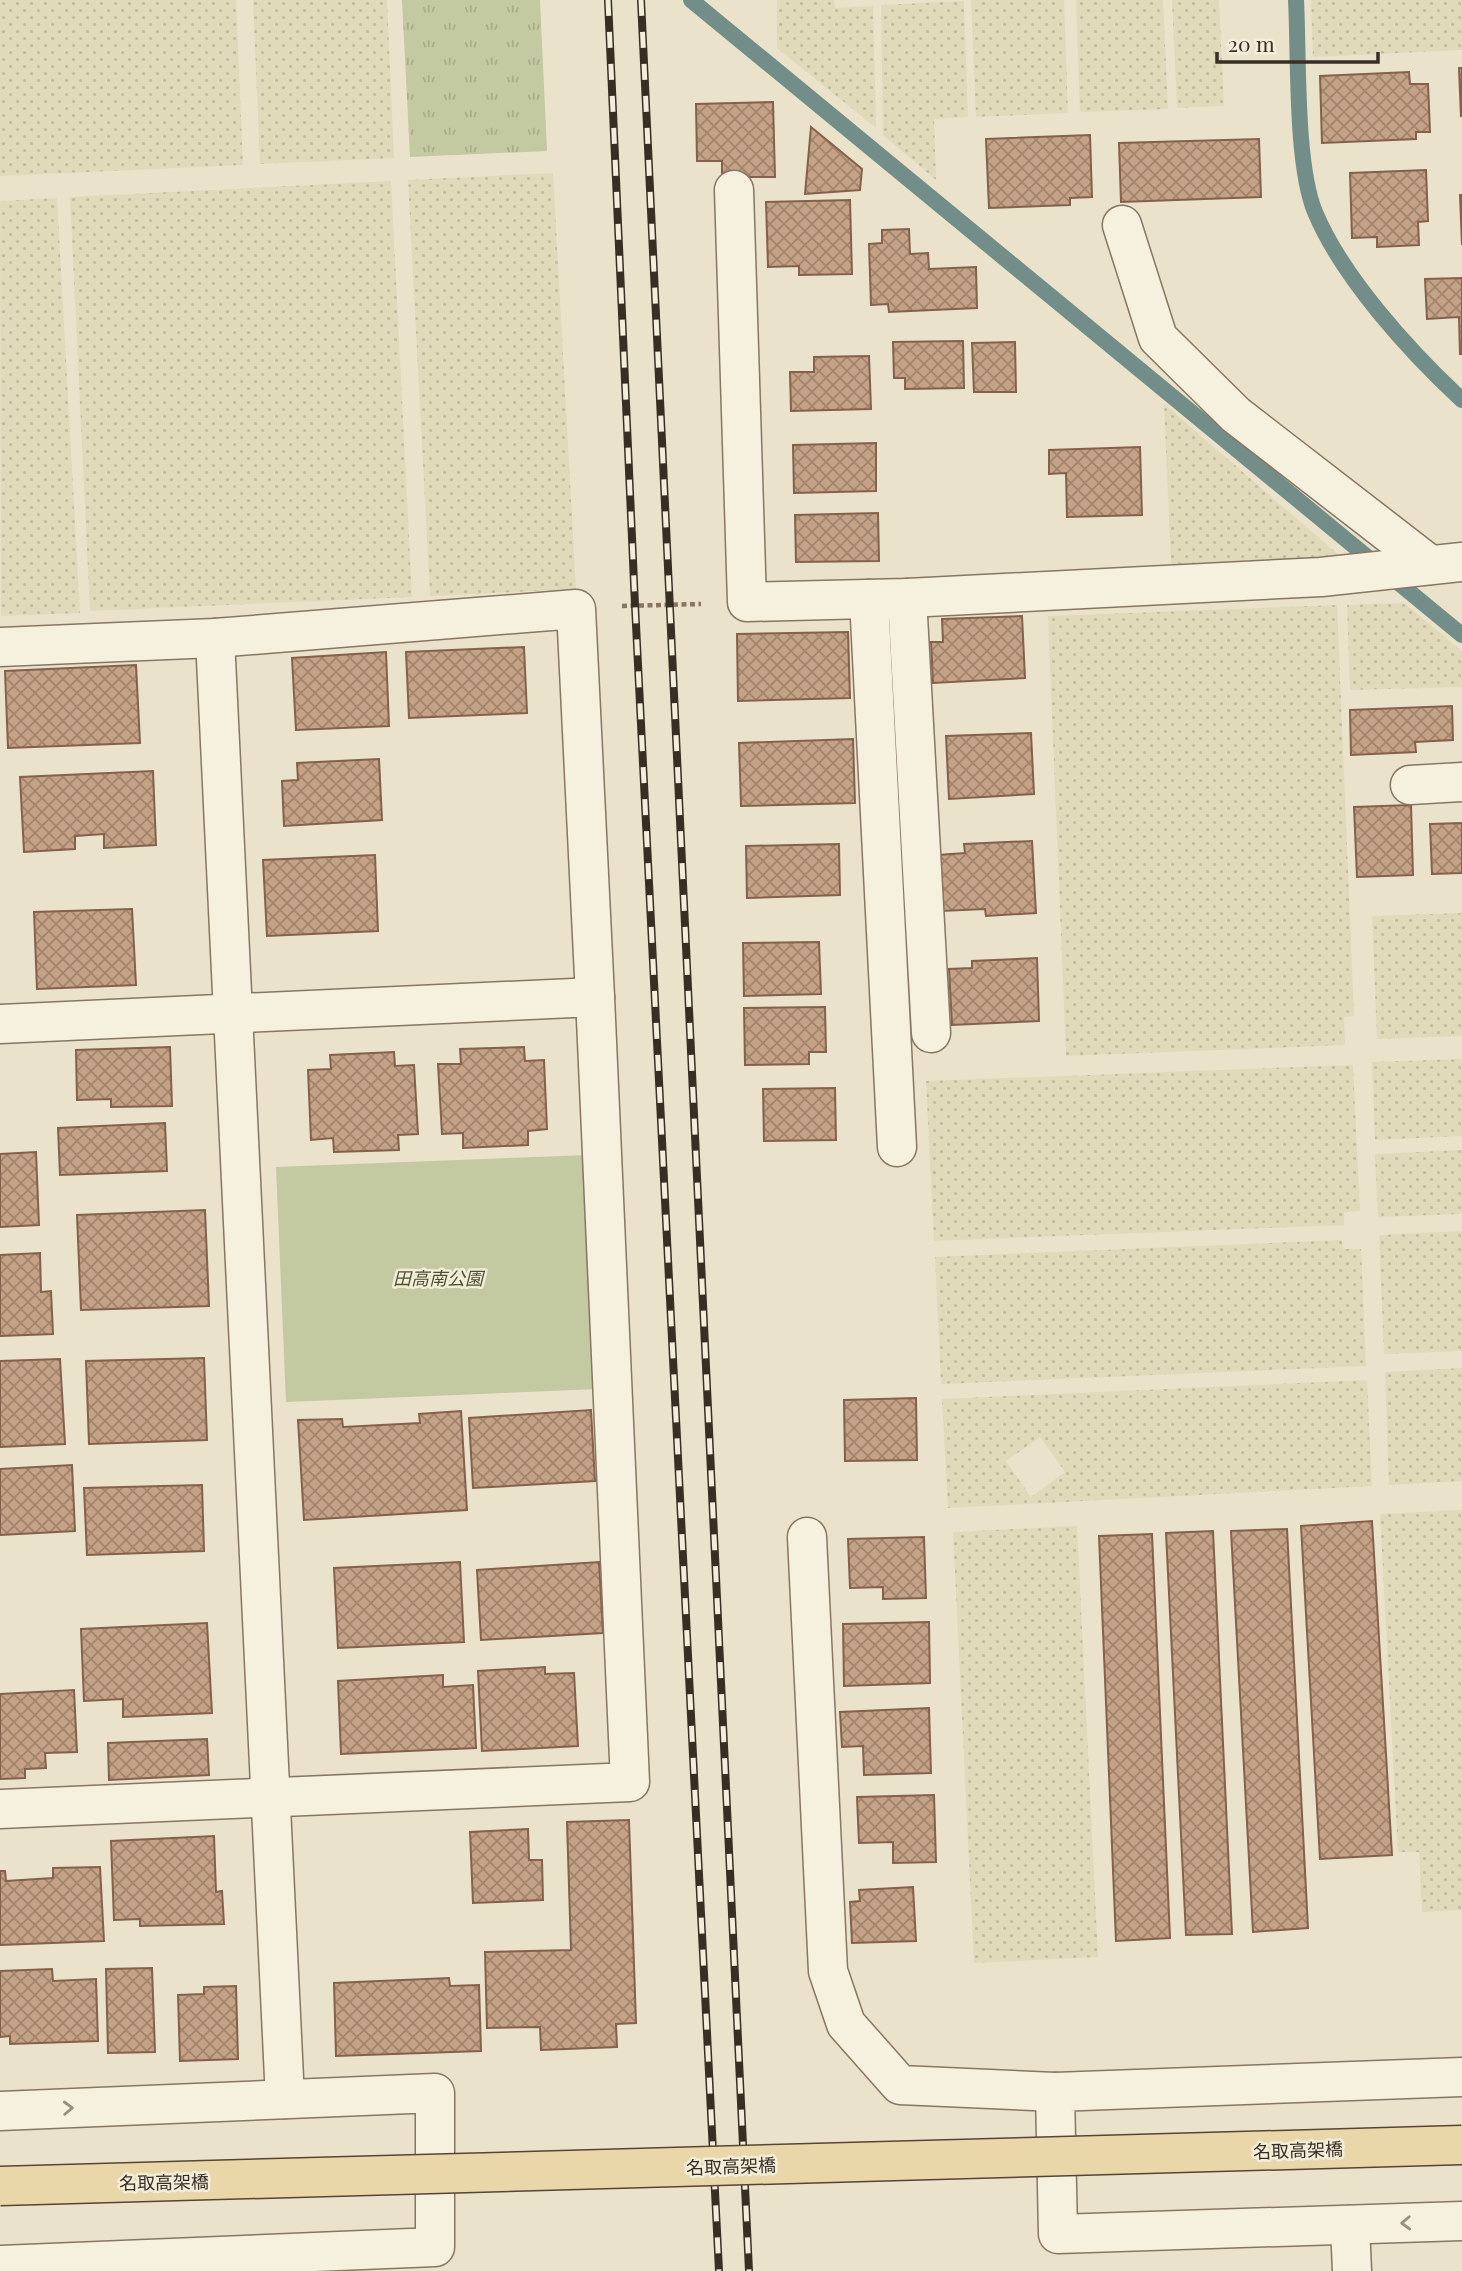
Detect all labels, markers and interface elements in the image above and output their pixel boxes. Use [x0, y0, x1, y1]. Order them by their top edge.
scale bar [1217, 21, 1378, 65]
text: 20 m [1228, 29, 1275, 57]
park label: 田高南公園 [393, 1266, 486, 1290]
one-way arrow [63, 2101, 74, 2116]
street label: 名取高架橋 [1253, 2136, 1343, 2164]
street label: 名取高架橋 [686, 2152, 776, 2180]
street label: 名取高架橋 [119, 2169, 209, 2195]
one-way arrow [1400, 2216, 1411, 2231]

